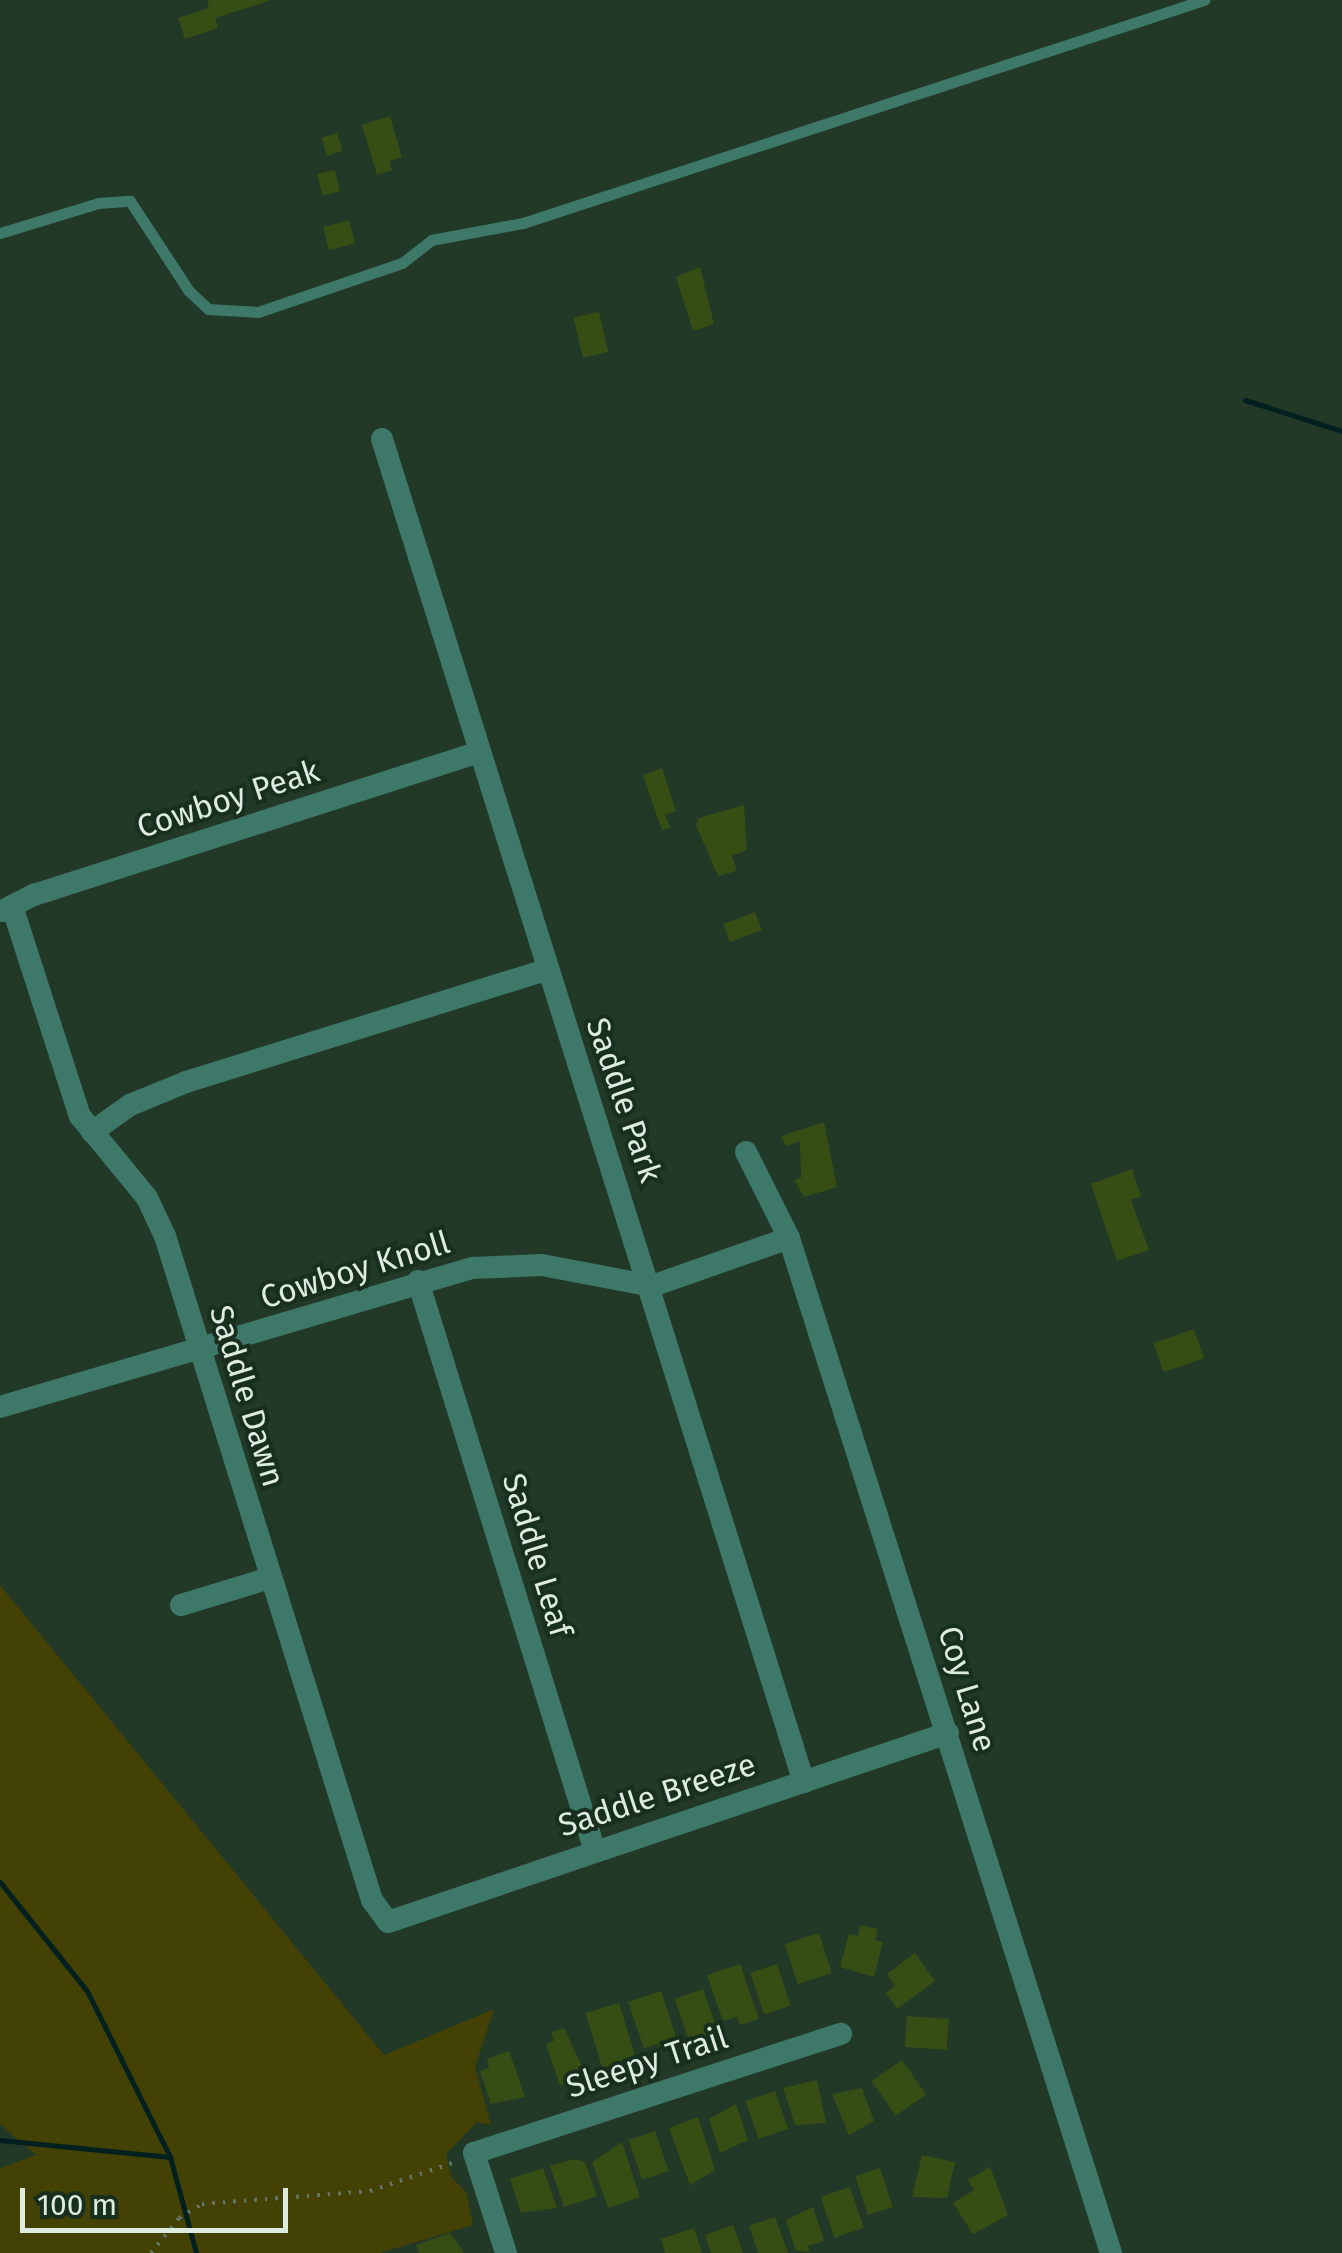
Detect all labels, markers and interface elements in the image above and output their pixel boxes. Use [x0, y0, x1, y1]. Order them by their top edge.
street label: Cowboy Peak [132, 751, 324, 847]
street label: Saddle Park [578, 1013, 670, 1187]
street label: Cowboy Knoll [256, 1223, 454, 1317]
street label: Saddle Dawn [201, 1301, 293, 1491]
street label: Saddle Leaf [494, 1469, 580, 1641]
street label: Coy Lane [930, 1622, 1004, 1756]
street label: Saddle Breeze [554, 1745, 760, 1845]
street label: Sleepy Trail [562, 2018, 732, 2106]
scale bar [25, 2168, 292, 2230]
text: 100 m [37, 2187, 117, 2223]

